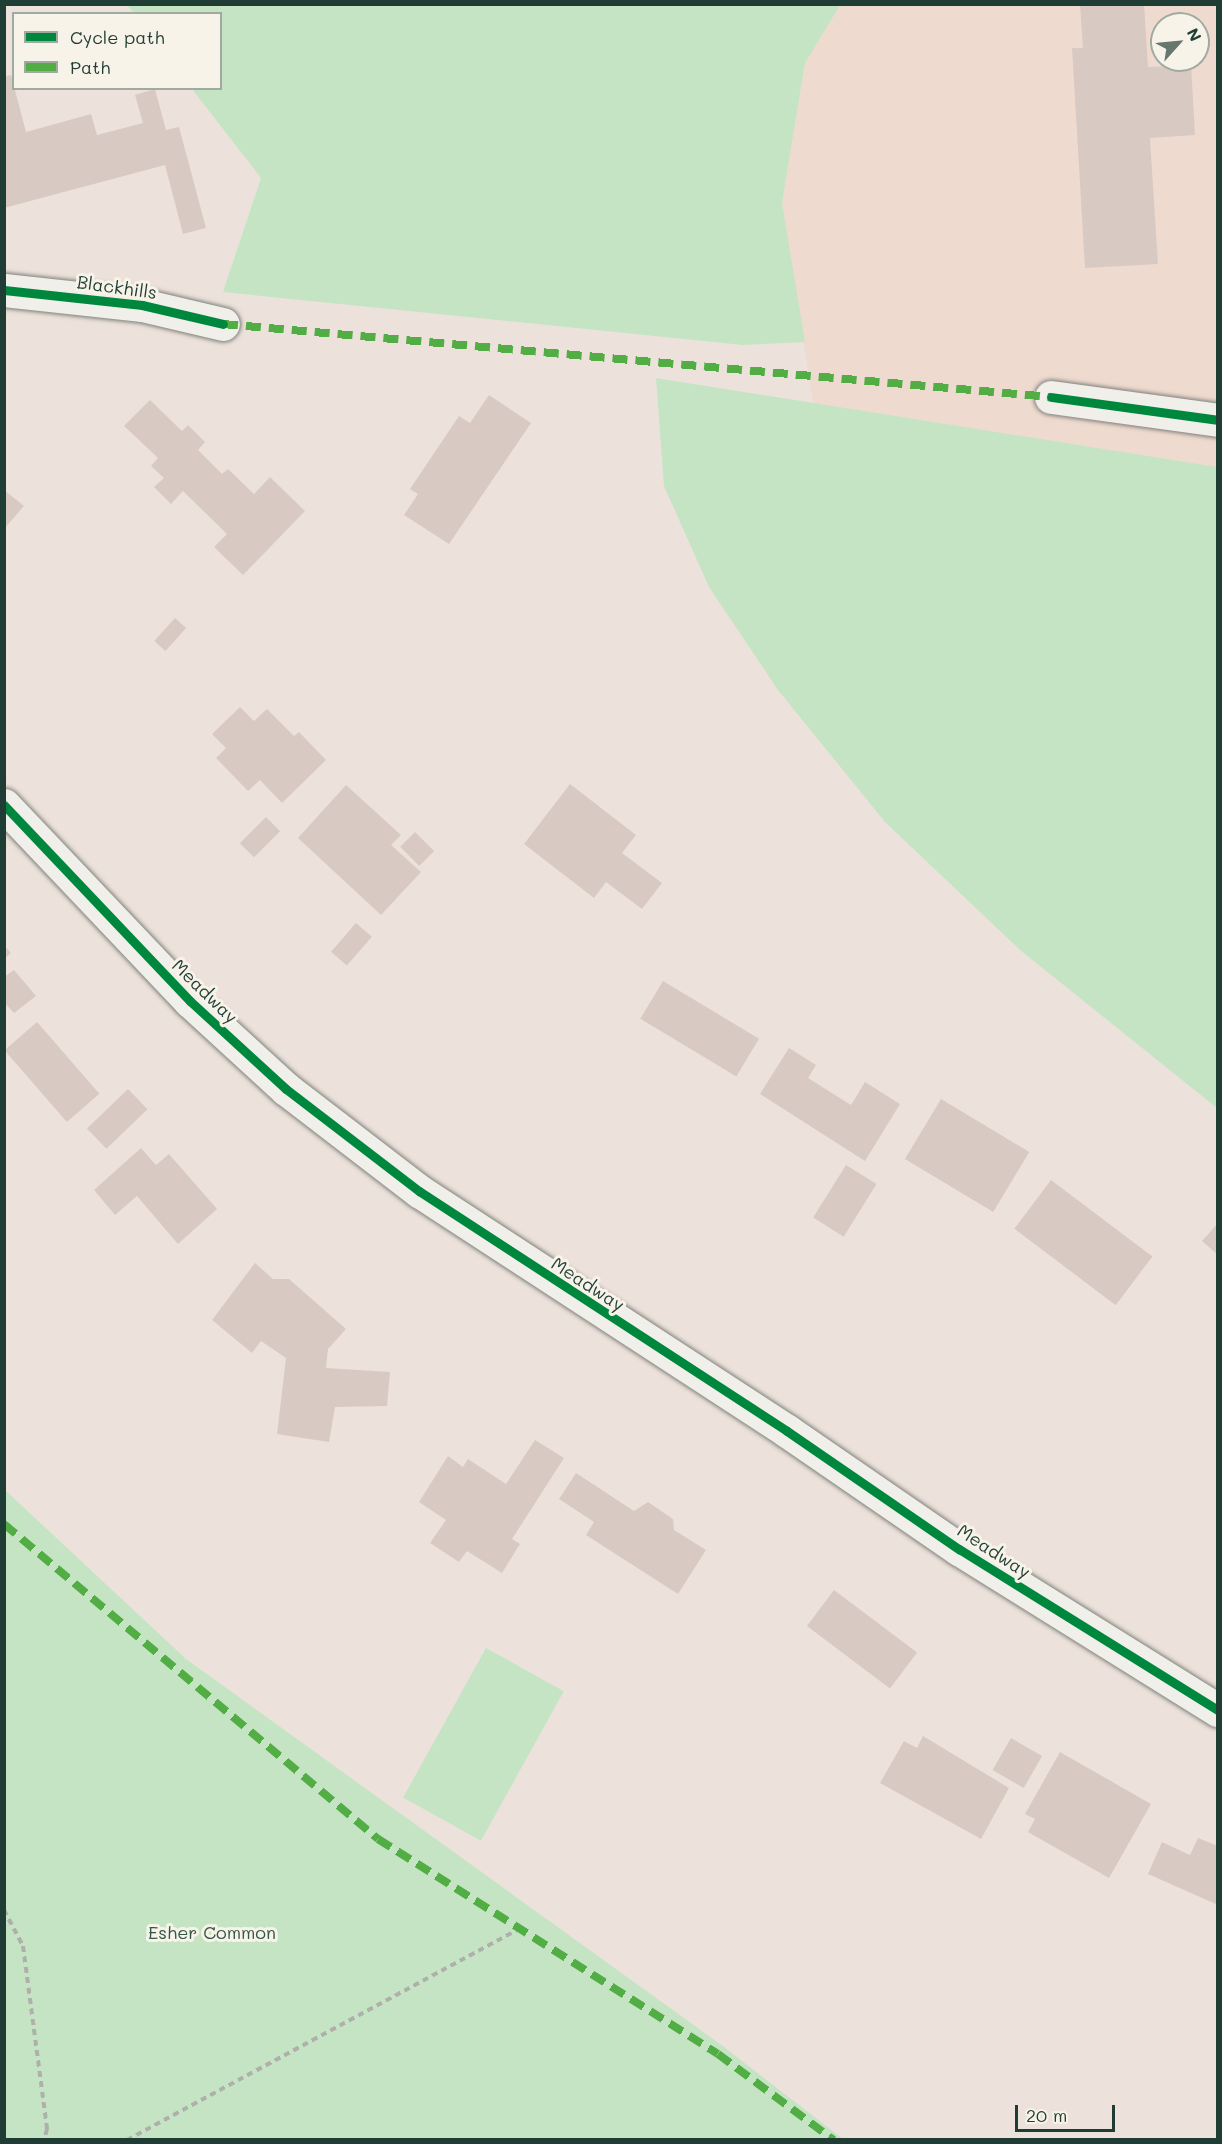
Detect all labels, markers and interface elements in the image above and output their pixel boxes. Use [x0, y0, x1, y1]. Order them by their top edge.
legend [12, 12, 222, 90]
north arrow [1150, 12, 1210, 72]
text: N [1183, 24, 1207, 45]
text: Cycle path [70, 25, 165, 49]
text: Path [70, 55, 110, 79]
street label: Blackhills [76, 271, 158, 303]
street label: Meadway [168, 955, 242, 1027]
street label: Meadway [547, 1252, 629, 1316]
street label: Meadway [953, 1519, 1035, 1583]
park label: Esher Common [148, 1921, 276, 1943]
scale bar [1018, 2093, 1118, 2131]
text: 20 m [1026, 2103, 1067, 2127]

